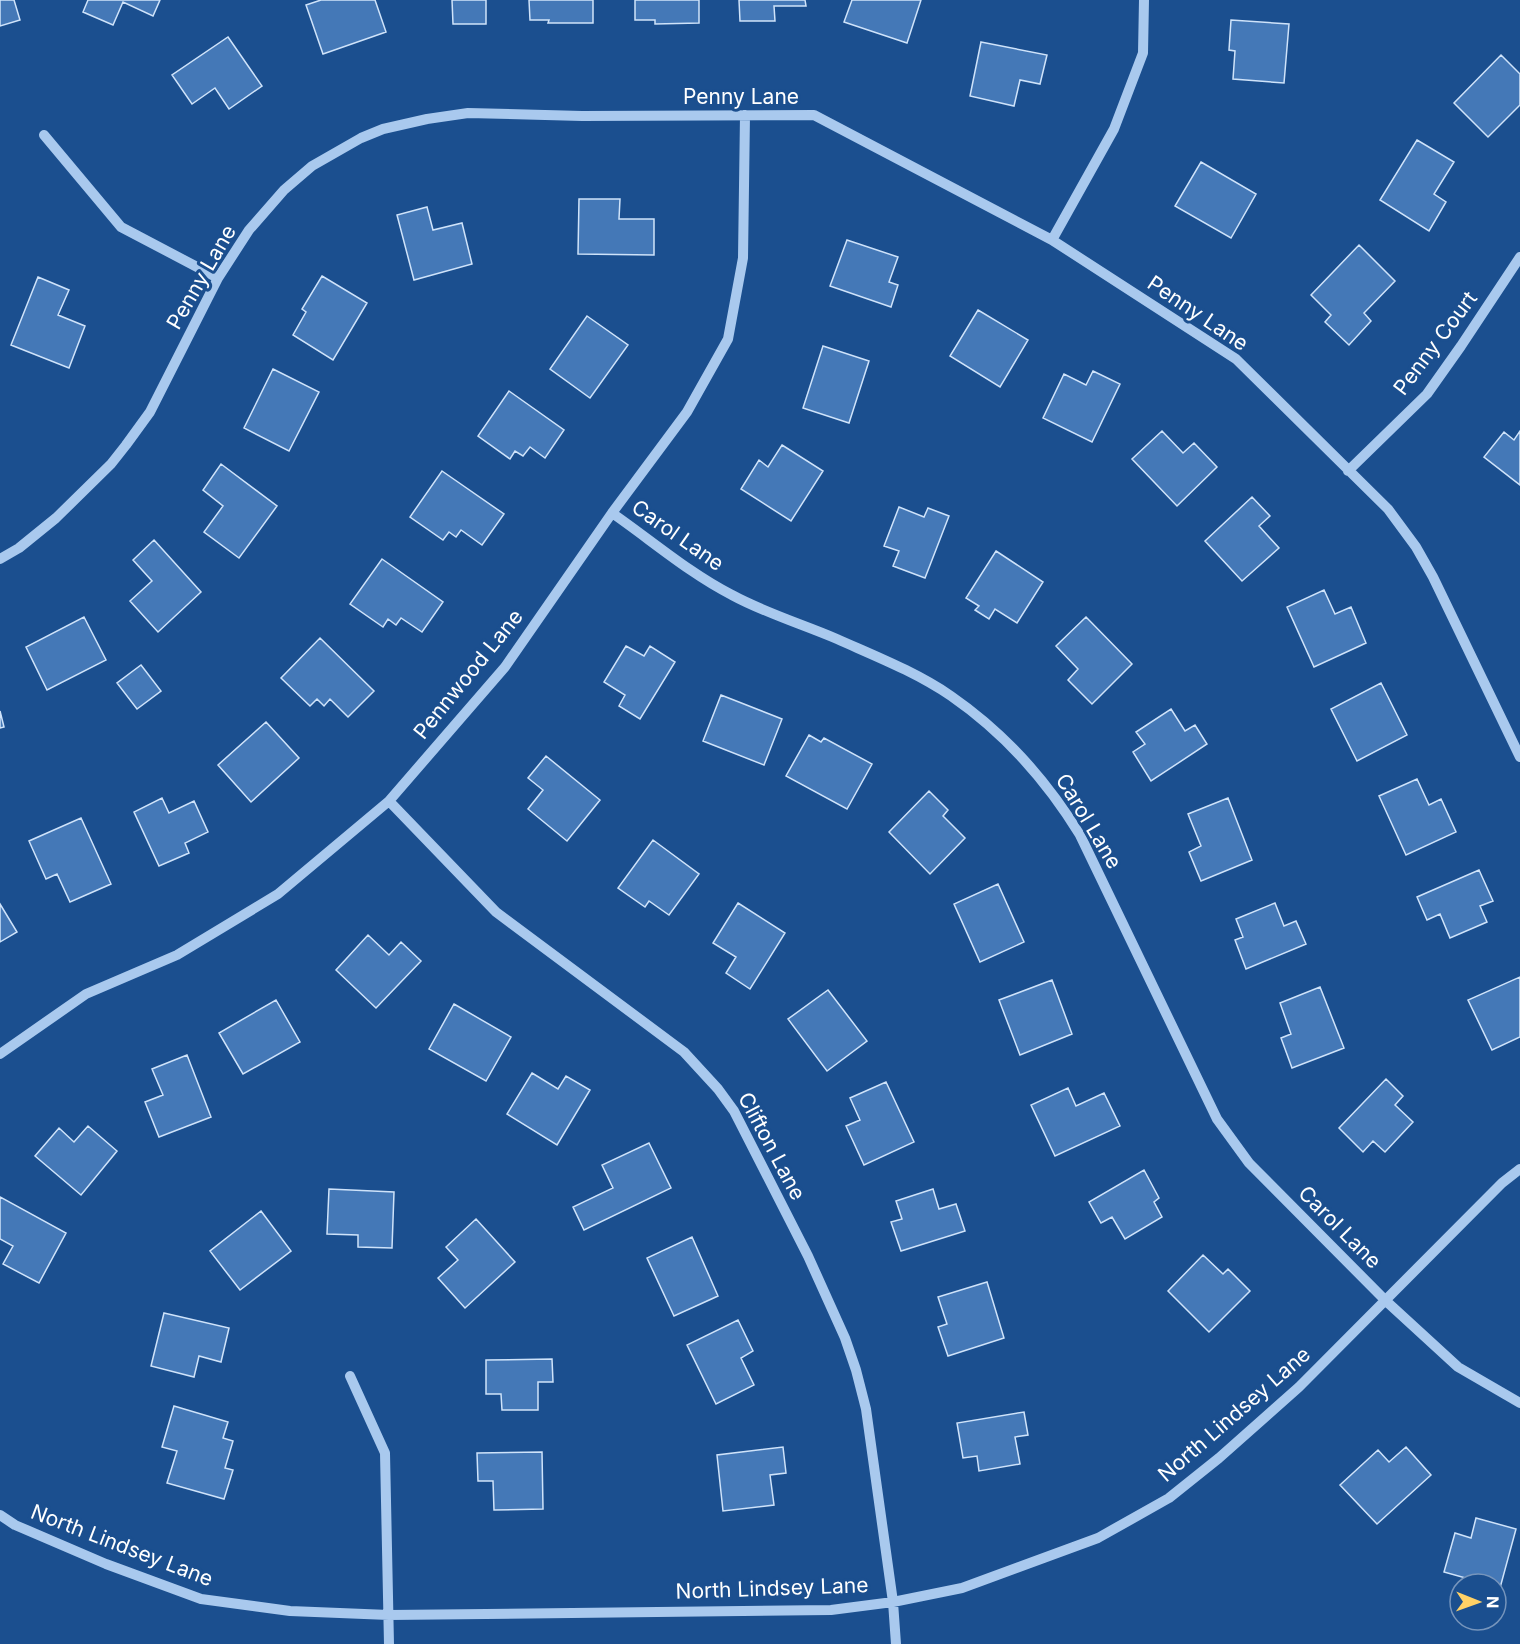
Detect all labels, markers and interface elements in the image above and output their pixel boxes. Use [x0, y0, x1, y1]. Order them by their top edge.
street label: Penny Lane [683, 84, 799, 109]
street label: Penny Lane [161, 220, 241, 334]
street label: Penny Lane [1143, 270, 1253, 356]
street label: Penny Court [1388, 286, 1482, 400]
street label: Carol Lane [627, 494, 729, 576]
street label: Pennwood Lane [408, 604, 528, 744]
street label: Carol Lane [1051, 769, 1127, 873]
street label: Clifton Lane [733, 1088, 811, 1204]
street label: Carol Lane [1293, 1180, 1387, 1274]
street label: North Lindsey Lane [1153, 1341, 1315, 1487]
street label: North Lindsey Lane [27, 1499, 217, 1591]
street label: North Lindsey Lane [675, 1572, 869, 1604]
north arrow [1448, 1572, 1508, 1632]
text: N [1483, 1596, 1503, 1609]

